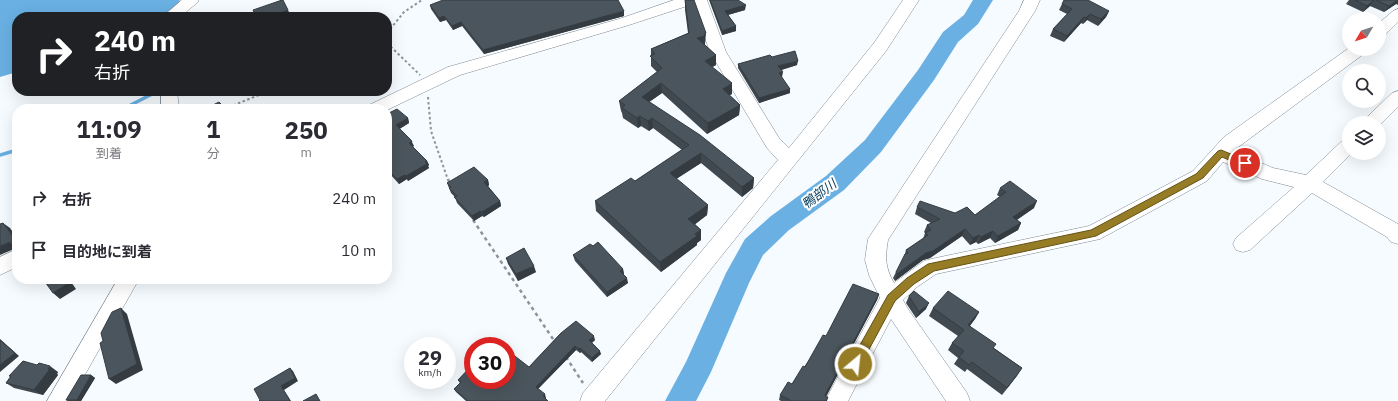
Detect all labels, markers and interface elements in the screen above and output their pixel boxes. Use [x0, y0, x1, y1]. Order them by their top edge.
north arrow [1342, 12, 1386, 56]
map controls [1342, 12, 1386, 160]
text: 240 m [94, 22, 176, 59]
icon: right [28, 28, 80, 80]
text: 右折 [94, 61, 130, 84]
button: search [1342, 64, 1386, 108]
text: 11:09 [76, 113, 142, 145]
text: 1 [206, 113, 220, 145]
text: 250 [285, 114, 328, 146]
button: layers [1342, 116, 1386, 160]
text: m [300, 144, 312, 161]
text: 到着 [96, 145, 122, 162]
text: 分 [207, 145, 220, 162]
pin [1228, 146, 1262, 180]
icon: arrive [1234, 152, 1256, 174]
water label: 鴨部川 [798, 174, 841, 213]
icon: right [28, 187, 50, 209]
text: 240 m [332, 189, 376, 208]
text: 右折 [62, 190, 92, 209]
icon: arrive [28, 239, 50, 261]
text: 10 m [341, 241, 376, 260]
text: 目的地に到着 [62, 242, 152, 261]
speed limit sign: 30 [464, 337, 516, 389]
position arrow [834, 343, 876, 385]
text: 29 [418, 344, 442, 371]
text: km/h [418, 366, 442, 379]

